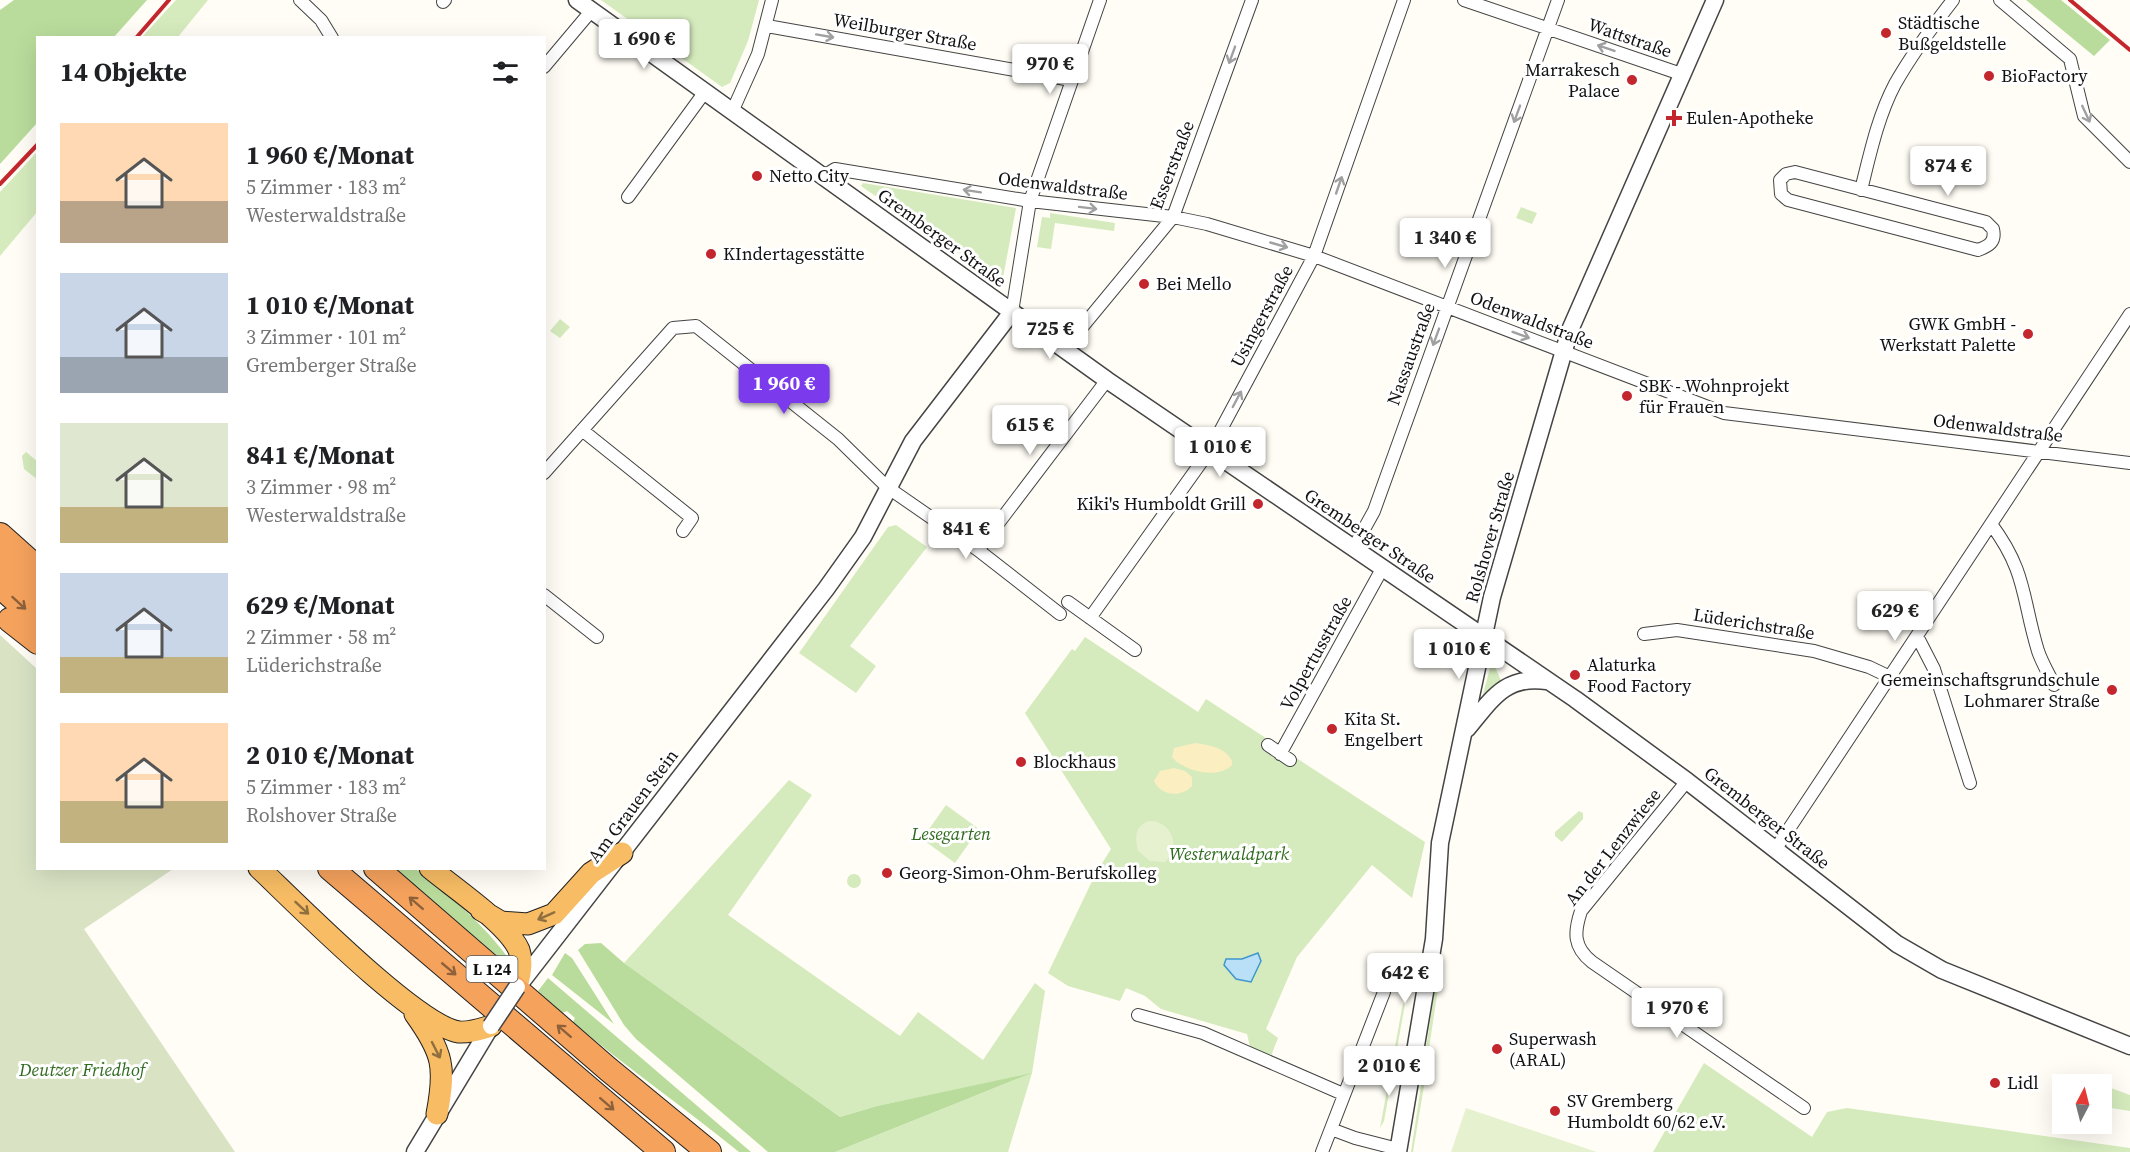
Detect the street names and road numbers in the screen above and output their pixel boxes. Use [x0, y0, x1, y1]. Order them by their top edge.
street label: Weilburger Straße [831, 7, 979, 56]
street label: Wattstraße [1585, 12, 1675, 64]
street label: Esserstraße [1143, 117, 1200, 213]
street label: Odenwaldstraße [997, 165, 1129, 206]
street label: Gremberger Straße [873, 182, 1012, 293]
street label: Usingerstraße [1224, 260, 1299, 371]
street label: Odenwaldstraße [1467, 284, 1598, 355]
street label: Nassaustraße [1380, 299, 1441, 409]
street label: Odenwaldstraße [1932, 407, 2064, 448]
street label: Rolshover Straße [1459, 468, 1520, 606]
street label: Gremberger Straße [1300, 482, 1441, 589]
street label: Volpertusstraße [1274, 591, 1357, 715]
street label: Lüderichstraße [1692, 602, 1817, 645]
street label: Am Grauen Stein [582, 744, 684, 868]
street label: Gremberger Straße [1699, 760, 1836, 875]
street label: An der Lenzwiese [1559, 783, 1666, 911]
road number: L 124 [466, 956, 518, 982]

